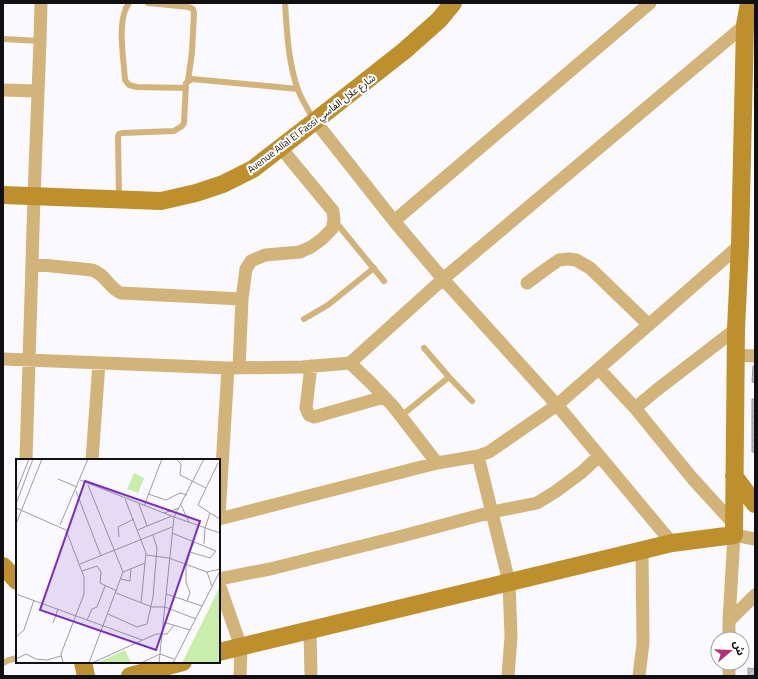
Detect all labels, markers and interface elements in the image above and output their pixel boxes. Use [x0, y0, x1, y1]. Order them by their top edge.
street label: Avenue Allal El Fassi شارع علال الفاسي [244, 70, 379, 177]
inset map [16, 459, 220, 663]
north arrow [710, 631, 750, 671]
text: ش [729, 638, 749, 657]

